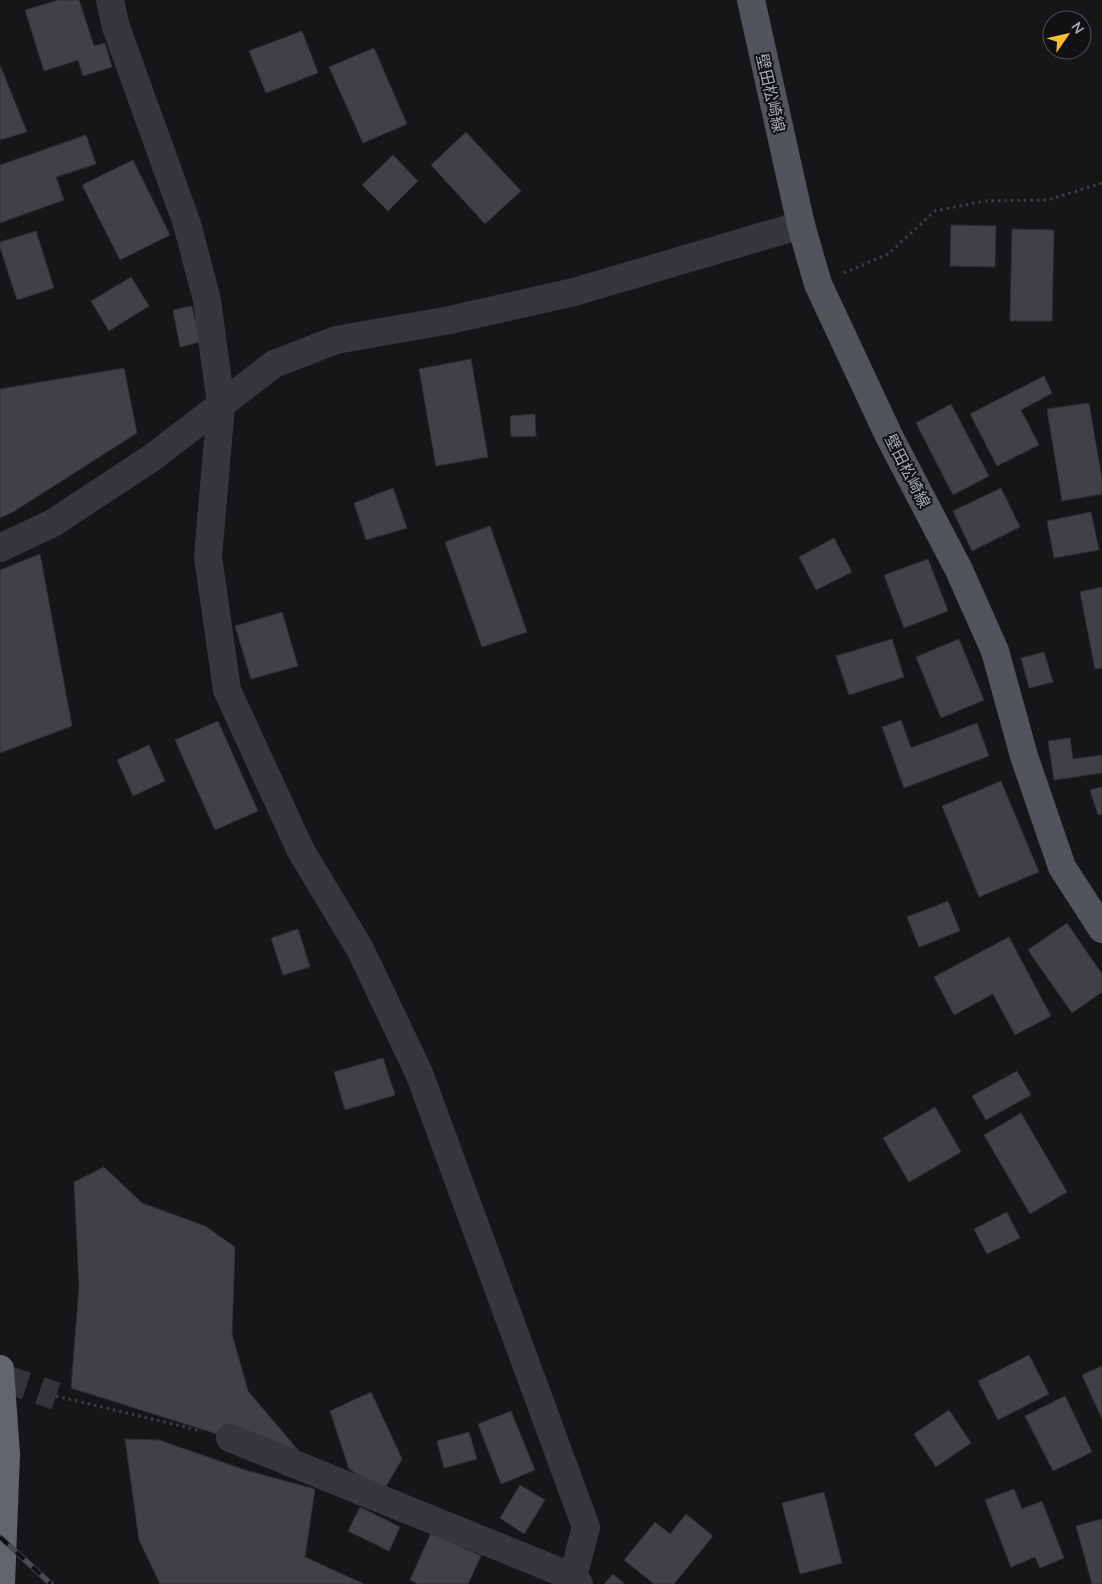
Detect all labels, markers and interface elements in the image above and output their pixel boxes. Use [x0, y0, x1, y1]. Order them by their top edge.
north arrow [1042, 10, 1092, 60]
text: N [1067, 18, 1088, 38]
street label: 壁田松崎線 [750, 52, 790, 135]
street label: 壁田松崎線 [879, 431, 935, 512]

